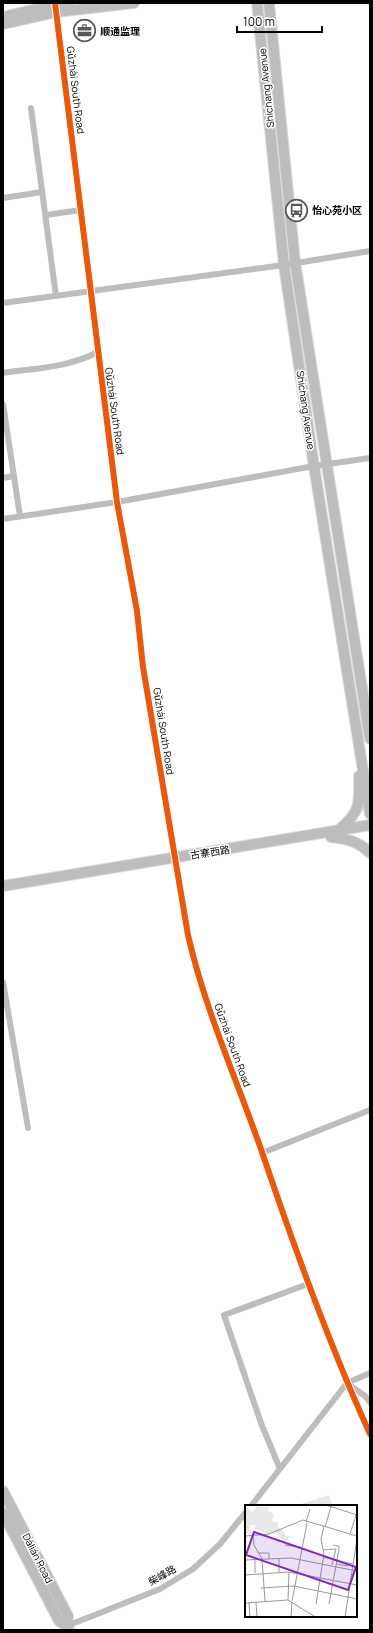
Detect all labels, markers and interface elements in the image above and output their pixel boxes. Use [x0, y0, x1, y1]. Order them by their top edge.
scale bar [237, 8, 322, 34]
text: 100 m [243, 13, 275, 30]
office icon: 顺通监理 [72, 18, 98, 44]
place label: 顺通监理 [100, 24, 140, 38]
street label: Gǔzhài South Road [64, 46, 88, 135]
street label: Shichang Avenue [255, 48, 277, 128]
bus stop icon: 怡心苑小区 [284, 197, 310, 223]
place label: 怡心苑小区 [312, 203, 362, 217]
street label: Gǔzhài South Road [102, 366, 128, 456]
street label: Shichang Avenue [294, 370, 318, 451]
street label: Gǔzhài South Road [150, 686, 178, 776]
street label: 古寨西路 [189, 842, 231, 862]
street label: Gǔzhài South Road [211, 1001, 255, 1089]
inset map [245, 1505, 357, 1617]
street label: Dàlián Road [19, 1531, 57, 1585]
street label: 柴峰路 [145, 1562, 179, 1588]

